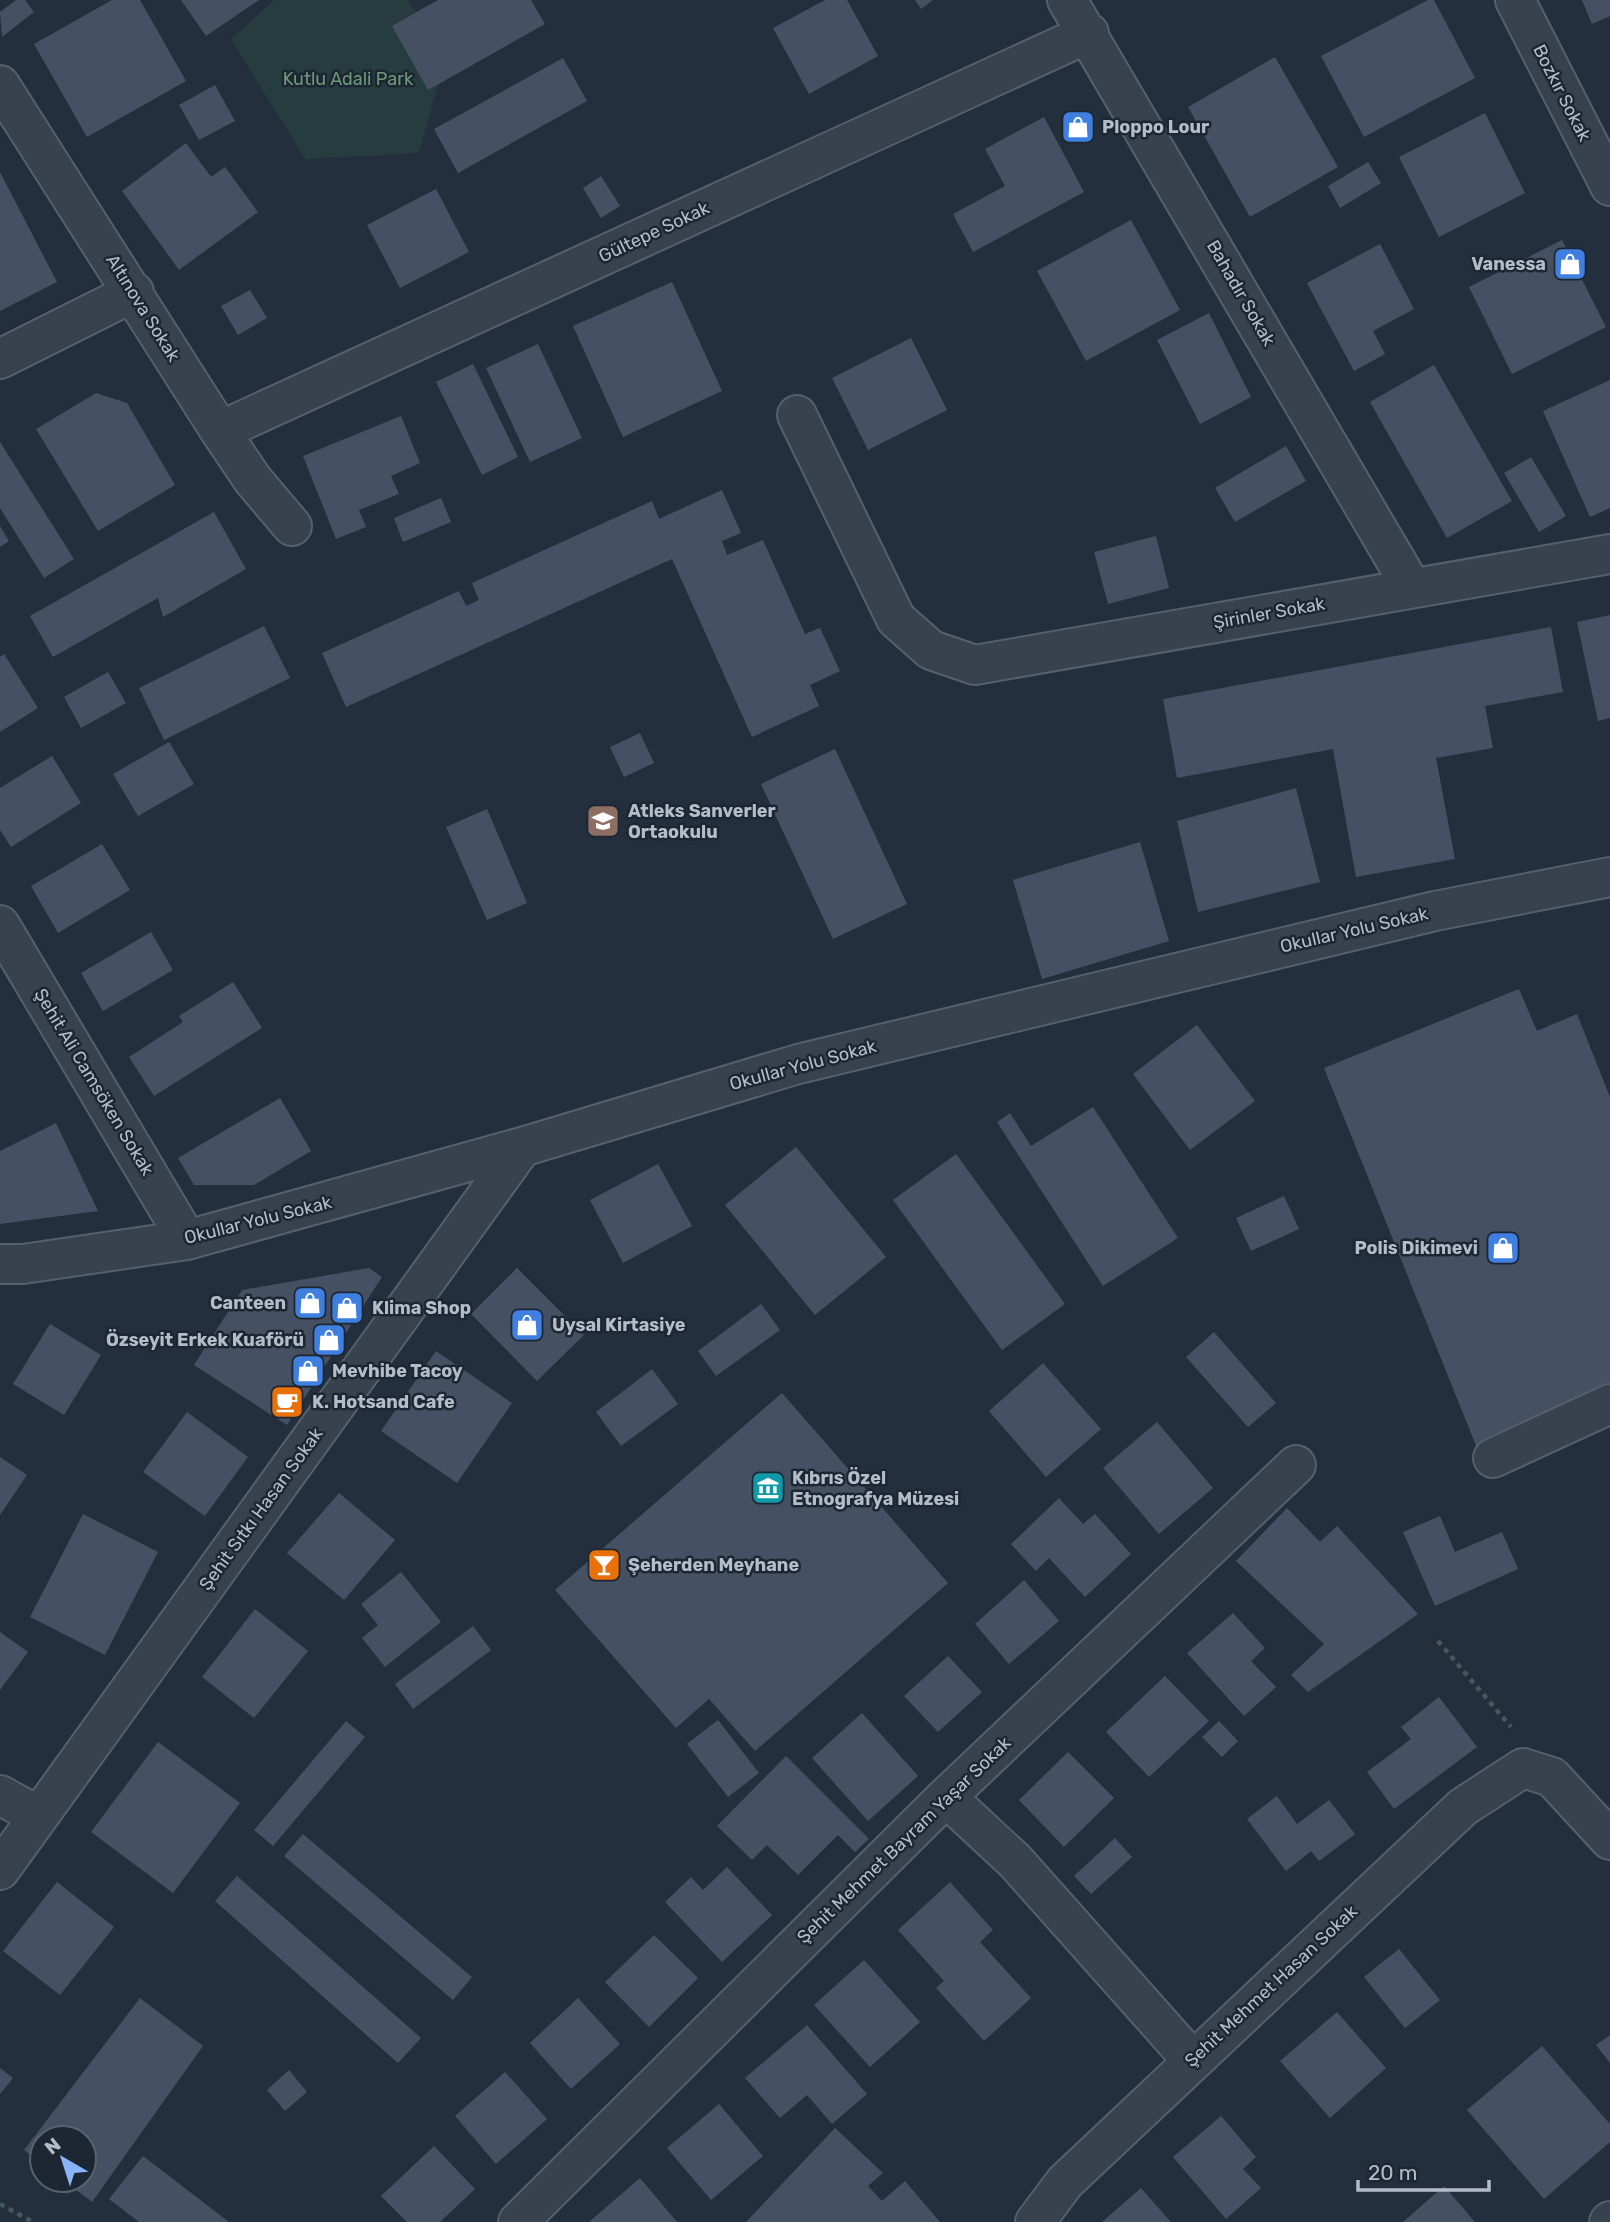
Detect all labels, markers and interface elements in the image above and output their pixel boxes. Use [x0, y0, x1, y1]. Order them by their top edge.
street label: Bozkır Sokak [1528, 41, 1596, 146]
park label: Kutlu Adali Park [283, 68, 414, 90]
shop icon: Ploppo Lour [1059, 108, 1097, 146]
place label: Ploppo Lour [1102, 116, 1209, 138]
street label: Gültepe Sokak [595, 196, 714, 267]
street label: Bahadır Sokak [1202, 236, 1281, 350]
shop icon: Vanessa [1551, 245, 1589, 283]
street label: Altınova Sokak [101, 250, 185, 366]
place label: Vanessa [1471, 253, 1546, 275]
street label: Şirinler Sokak [1212, 592, 1327, 634]
place label: Atleks Sanverler Ortaokulu [628, 800, 776, 843]
school or university icon: Atleks Sanverler Ortaokulu [584, 802, 622, 840]
street label: Okullar Yolu Sokak [1278, 902, 1431, 958]
street label: Şehit Ali Camsöken Sokak [29, 984, 159, 1180]
street label: Okullar Yolu Sokak [727, 1035, 880, 1095]
street label: Okullar Yolu Sokak [182, 1191, 335, 1249]
shop icon: Polis Dikimevi [1484, 1229, 1522, 1267]
place label: Polis Dikimevi [1354, 1237, 1478, 1259]
shop icon: Canteen [291, 1284, 329, 1322]
shop icon: Klima Shop [328, 1289, 366, 1327]
place label: Canteen [210, 1292, 286, 1314]
place label: Klima Shop [372, 1297, 471, 1319]
shop icon: Uysal Kirtasiye [508, 1306, 546, 1344]
place label: Uysal Kirtasiye [552, 1314, 686, 1336]
shop icon: Özseyit Erkek Kuaförü [310, 1321, 348, 1359]
place label: Özseyit Erkek Kuaförü [106, 1329, 304, 1351]
shop icon: Mevhibe Tacoy [289, 1352, 327, 1390]
place label: Mevhibe Tacoy [332, 1360, 463, 1382]
cafe icon: K. Hotsand Cafe [268, 1383, 306, 1421]
place label: K. Hotsand Cafe [312, 1391, 455, 1413]
street label: Şehit Sıtkı Hasan Sokak [195, 1423, 328, 1595]
place label: Kıbrıs Özel Etnografya Müzesi [792, 1467, 959, 1510]
museum icon: Kıbrıs Özel Etnografya Müzesi [749, 1469, 787, 1507]
bar icon: Şeherden Meyhane [585, 1546, 623, 1584]
place label: Şeherden Meyhane [628, 1554, 799, 1576]
street label: Şehit Mehmet Bayram Yaşar Sokak [793, 1731, 1016, 1948]
street label: Şehit Mehmet Hasan Sokak [1180, 1900, 1362, 2072]
north arrow [28, 2124, 98, 2194]
text: N [40, 2133, 65, 2159]
scale bar [1358, 2148, 1489, 2192]
text: 20 m [1368, 2160, 1417, 2185]

